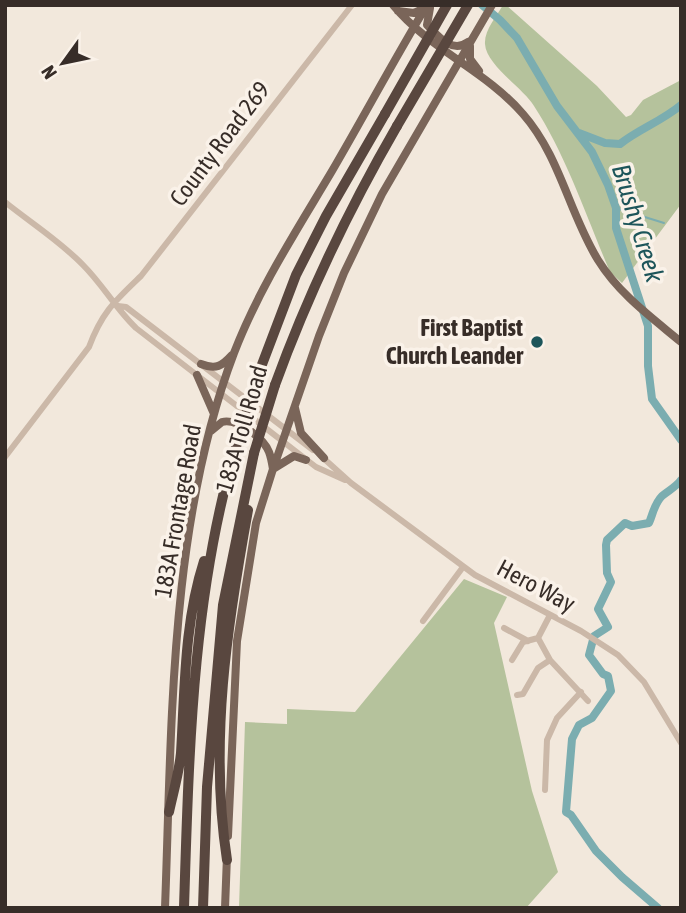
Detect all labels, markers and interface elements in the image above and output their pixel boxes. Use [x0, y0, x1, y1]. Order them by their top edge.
north arrow [28, 28, 98, 98]
text: N [36, 62, 61, 83]
street label: County Road 269 [164, 76, 275, 211]
water label: Brushy Creek [606, 160, 670, 286]
place label: First Baptist Church Leander [386, 314, 524, 369]
marker: First Baptist Church Leander [529, 334, 545, 350]
street label: 183A Toll Road [210, 362, 273, 496]
street label: 183A Frontage Road [149, 422, 206, 600]
street label: Hero Way [493, 554, 580, 617]

